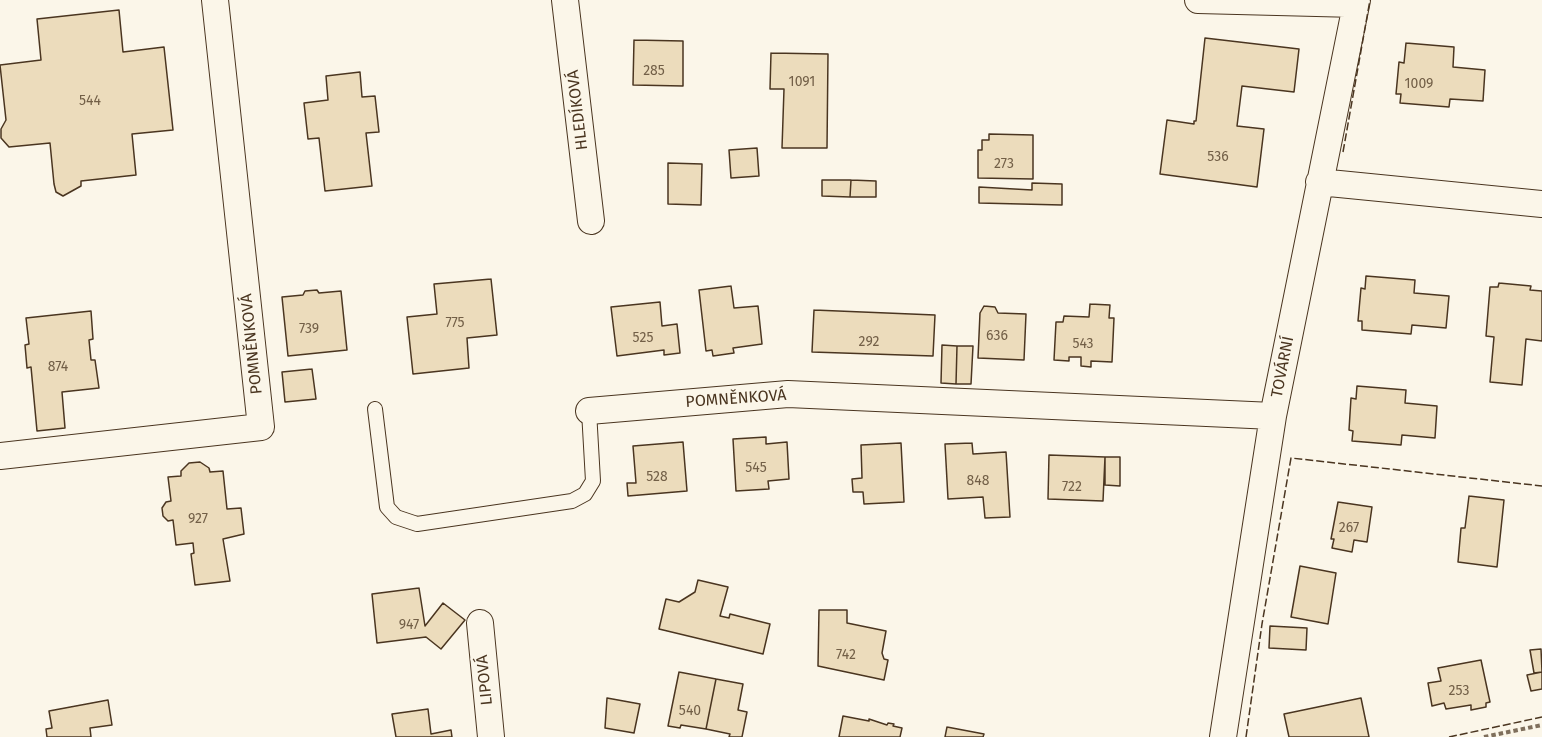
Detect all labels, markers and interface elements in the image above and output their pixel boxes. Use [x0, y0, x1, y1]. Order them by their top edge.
house number: 285 [643, 63, 665, 79]
street label: HLEDÍKOVÁ [564, 69, 592, 151]
house number: 1091 [789, 74, 815, 90]
house number: 1009 [1405, 76, 1433, 92]
house number: 544 [79, 93, 101, 109]
house number: 536 [1207, 149, 1229, 165]
house number: 273 [994, 156, 1014, 172]
street label: POMNĚNKOVÁ [237, 293, 267, 395]
house number: 775 [445, 315, 465, 331]
house number: 739 [299, 321, 319, 337]
house number: 636 [986, 328, 1008, 344]
house number: 525 [633, 330, 653, 346]
house number: 292 [859, 334, 879, 350]
street label: TOVÁRNÍ [1268, 335, 1298, 399]
house number: 543 [1072, 336, 1094, 352]
house number: 874 [48, 359, 68, 375]
street label: POMNĚNKOVÁ [685, 386, 787, 412]
house number: 545 [745, 460, 767, 476]
house number: 528 [646, 469, 668, 485]
house number: 848 [967, 473, 989, 489]
house number: 722 [1062, 479, 1082, 495]
house number: 927 [188, 511, 208, 527]
house number: 267 [1339, 520, 1359, 536]
house number: 947 [399, 617, 419, 633]
house number: 742 [836, 647, 856, 663]
street label: LIPOVÁ [473, 654, 497, 706]
house number: 253 [1449, 683, 1469, 699]
house number: 540 [679, 703, 701, 719]

